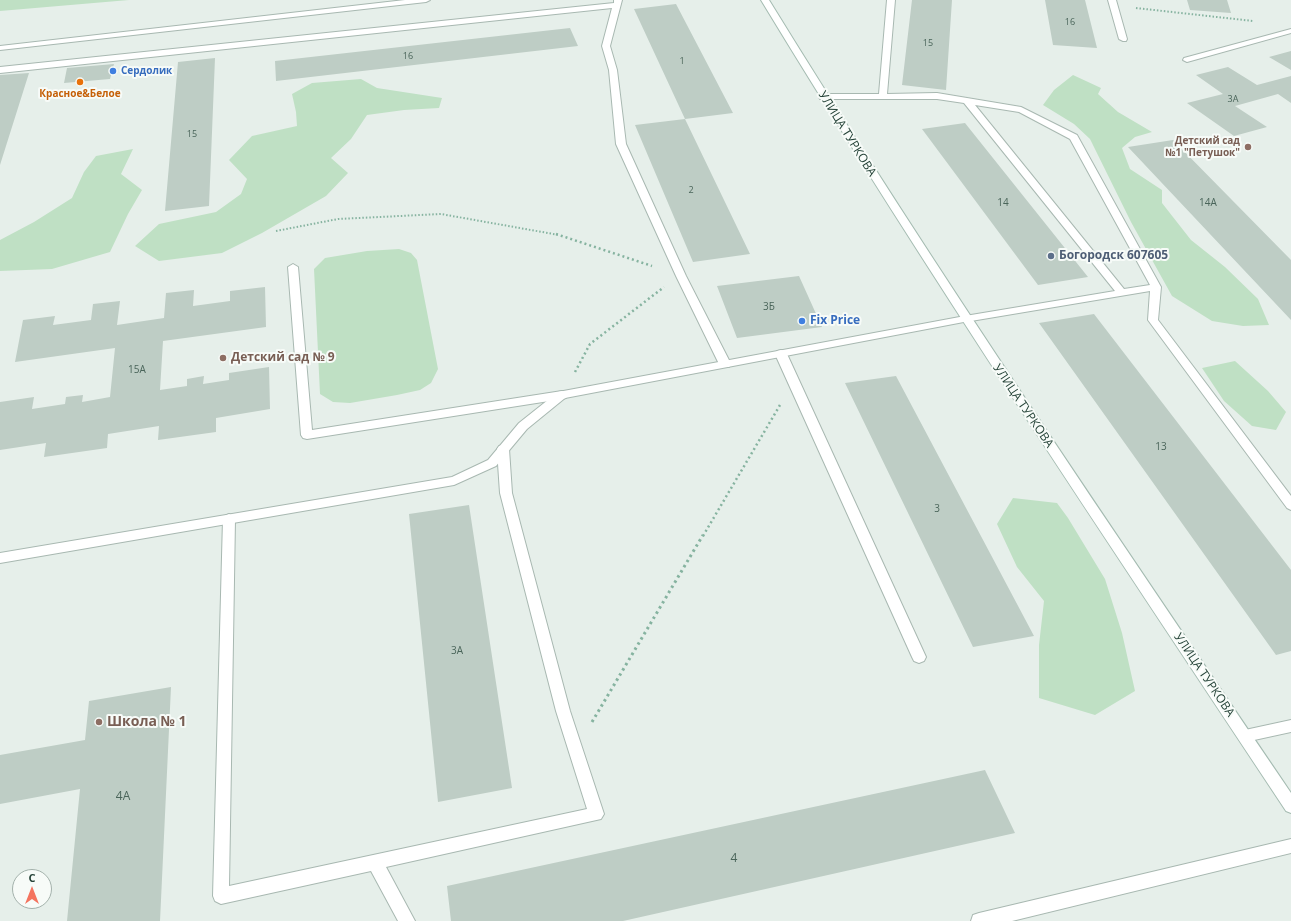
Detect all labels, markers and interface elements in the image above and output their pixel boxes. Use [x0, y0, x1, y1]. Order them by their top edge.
house number: 16 [1065, 17, 1075, 27]
house number: 15 [923, 38, 933, 48]
house number: 16 [403, 51, 413, 61]
house number: 1 [679, 56, 685, 66]
place label: Сердолик [121, 65, 172, 77]
marker: Сердолик [108, 66, 118, 76]
marker: Красное&Белое [75, 77, 85, 87]
place label: Красное&Белое [39, 88, 121, 100]
street label: УЛИЦА ТУРКОВА [815, 89, 879, 179]
house number: 3А [1228, 94, 1238, 104]
house number: 15 [187, 129, 197, 139]
place label: Детский сад №1 "Петушок" [1165, 135, 1240, 158]
marker: Детский сад №1 "Петушок" [1243, 142, 1253, 152]
house number: 2 [688, 185, 694, 195]
house number: 14 [997, 197, 1009, 209]
house number: 14А [1199, 197, 1217, 209]
place label: Богородск 607605 [1059, 249, 1168, 263]
marker: Богородск 607605 [1046, 251, 1056, 261]
house number: 3Б [763, 301, 775, 313]
place label: Fix Price [810, 314, 860, 328]
marker: Fix Price [797, 316, 807, 326]
place label: Детский сад № 9 [231, 351, 335, 365]
marker: Детский сад № 9 [218, 353, 228, 363]
street label: УЛИЦА ТУРКОВА [990, 361, 1056, 451]
house number: 15А [128, 364, 146, 376]
house number: 13 [1155, 441, 1167, 453]
house number: 3 [934, 503, 940, 515]
street label: УЛИЦА ТУРКОВА [1171, 630, 1237, 720]
house number: 3А [451, 645, 463, 657]
place label: Школа № 1 [107, 714, 187, 730]
marker: Школа № 1 [94, 717, 104, 727]
house number: 4А [116, 790, 130, 804]
house number: 4 [731, 852, 737, 866]
north arrow [12, 869, 52, 909]
text: С [28, 870, 36, 885]

